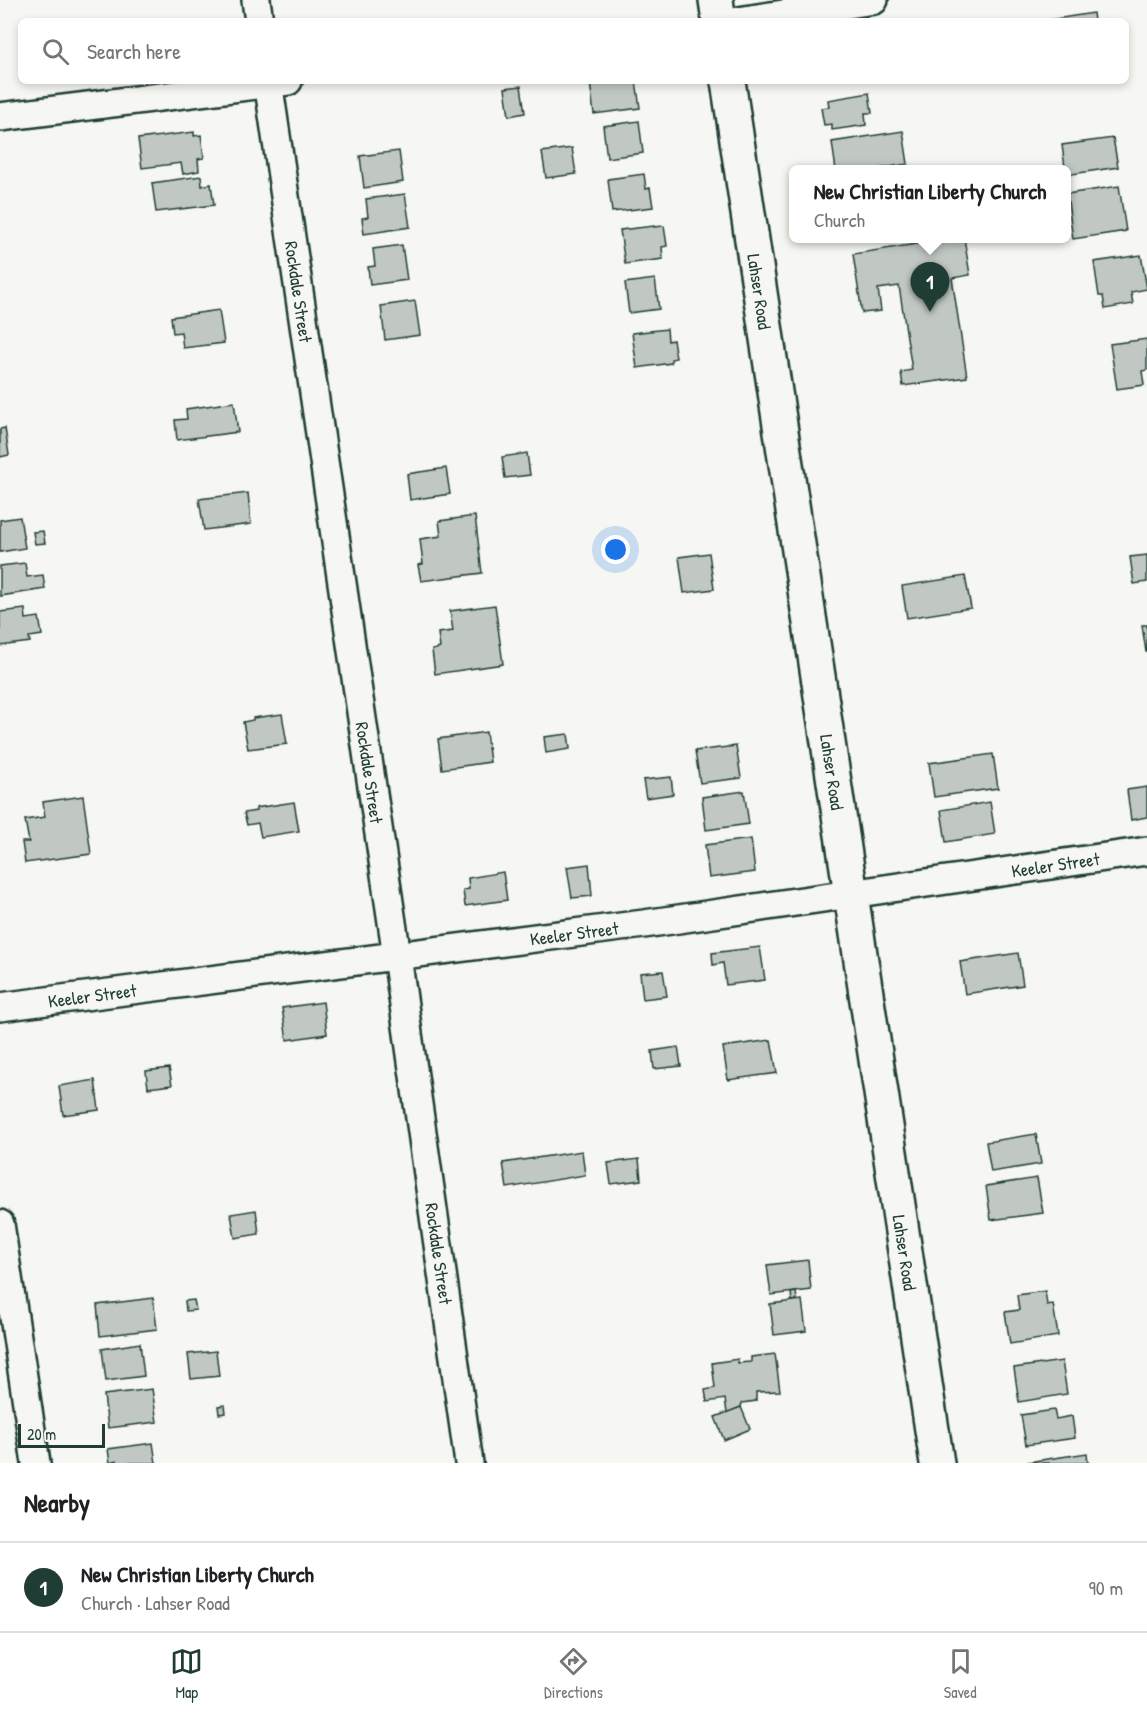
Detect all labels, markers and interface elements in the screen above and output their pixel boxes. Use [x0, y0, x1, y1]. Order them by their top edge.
search box [18, 18, 1129, 84]
icon: search [39, 35, 72, 68]
text: Search here [87, 36, 181, 66]
popup [789, 165, 1071, 243]
text: New Christian Liberty Church [814, 176, 1046, 206]
text: Church [814, 206, 865, 233]
street label: Rockdale Street [279, 239, 319, 345]
street label: Lahser Road [742, 252, 778, 331]
pin: 1 [910, 262, 950, 312]
your location [601, 535, 630, 564]
street label: Rockdale Street [350, 720, 390, 826]
street label: Lahser Road [814, 733, 851, 812]
street label: Keeler Street [1010, 845, 1102, 883]
street label: Keeler Street [529, 915, 621, 951]
street label: Keeler Street [47, 977, 139, 1013]
street label: Rockdale Street [420, 1201, 459, 1307]
street label: Lahser Road [887, 1213, 923, 1292]
scale bar [18, 1421, 105, 1448]
text: 20 m [27, 1423, 56, 1445]
text: Nearby [24, 1485, 90, 1520]
text: New Christian Liberty Church [81, 1559, 314, 1589]
text: 1 [40, 1574, 47, 1601]
text: 90 m [1089, 1574, 1123, 1601]
text: Church · Lahser Road [81, 1589, 230, 1616]
tab: Map [170, 1645, 203, 1703]
tab: Directions [544, 1645, 603, 1703]
tab: Saved [944, 1645, 977, 1703]

